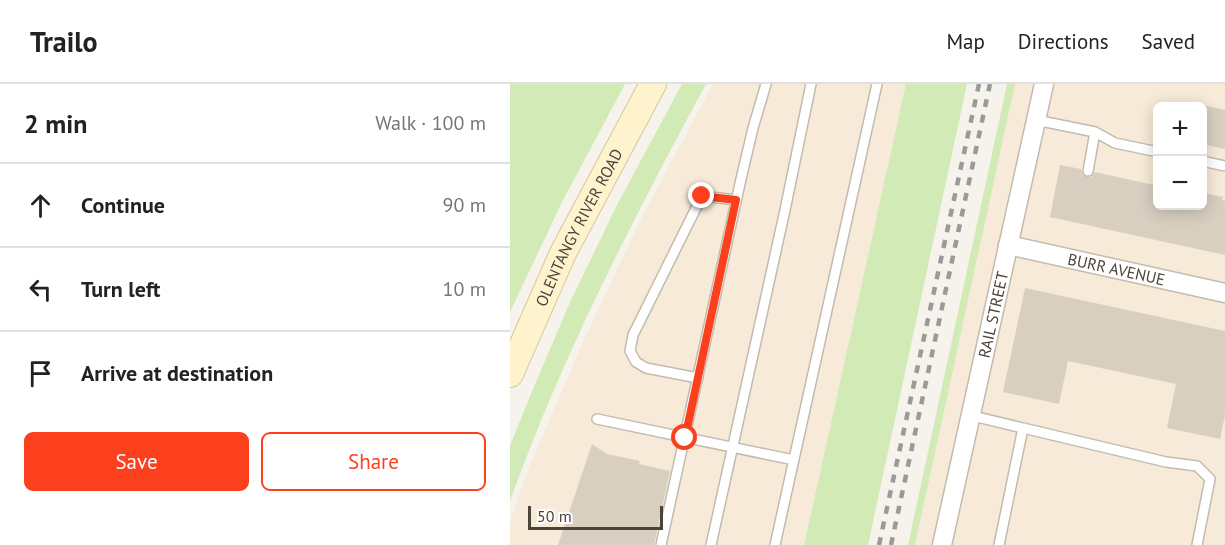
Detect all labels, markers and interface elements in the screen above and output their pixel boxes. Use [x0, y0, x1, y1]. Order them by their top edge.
text: Trailo [30, 23, 97, 60]
text: Map [946, 28, 985, 55]
text: Directions [1018, 28, 1109, 55]
text: Saved [1142, 28, 1195, 55]
map controls [1153, 102, 1207, 210]
button: + [1153, 102, 1207, 156]
text: 2 min [24, 107, 87, 140]
text: Walk · 100 m [375, 110, 486, 136]
street label: OLENTANGY RIVER ROAD [531, 145, 627, 309]
button: − [1153, 156, 1207, 210]
route end [688, 182, 714, 208]
icon: ahead [24, 189, 57, 222]
text: Continue [81, 191, 165, 219]
text: 90 m [443, 192, 486, 218]
street label: BURR AVENUE [1066, 249, 1167, 289]
street label: RAIL STREET [974, 269, 1012, 360]
icon: left [24, 273, 57, 306]
text: Turn left [81, 275, 161, 303]
text: 10 m [443, 276, 486, 302]
icon: arrive [24, 357, 57, 390]
text: Arrive at destination [81, 359, 273, 387]
route start [671, 424, 697, 450]
button: Save [24, 432, 249, 491]
button: Share [261, 432, 486, 491]
scale bar [528, 503, 663, 530]
text: 50 m [537, 506, 572, 526]

